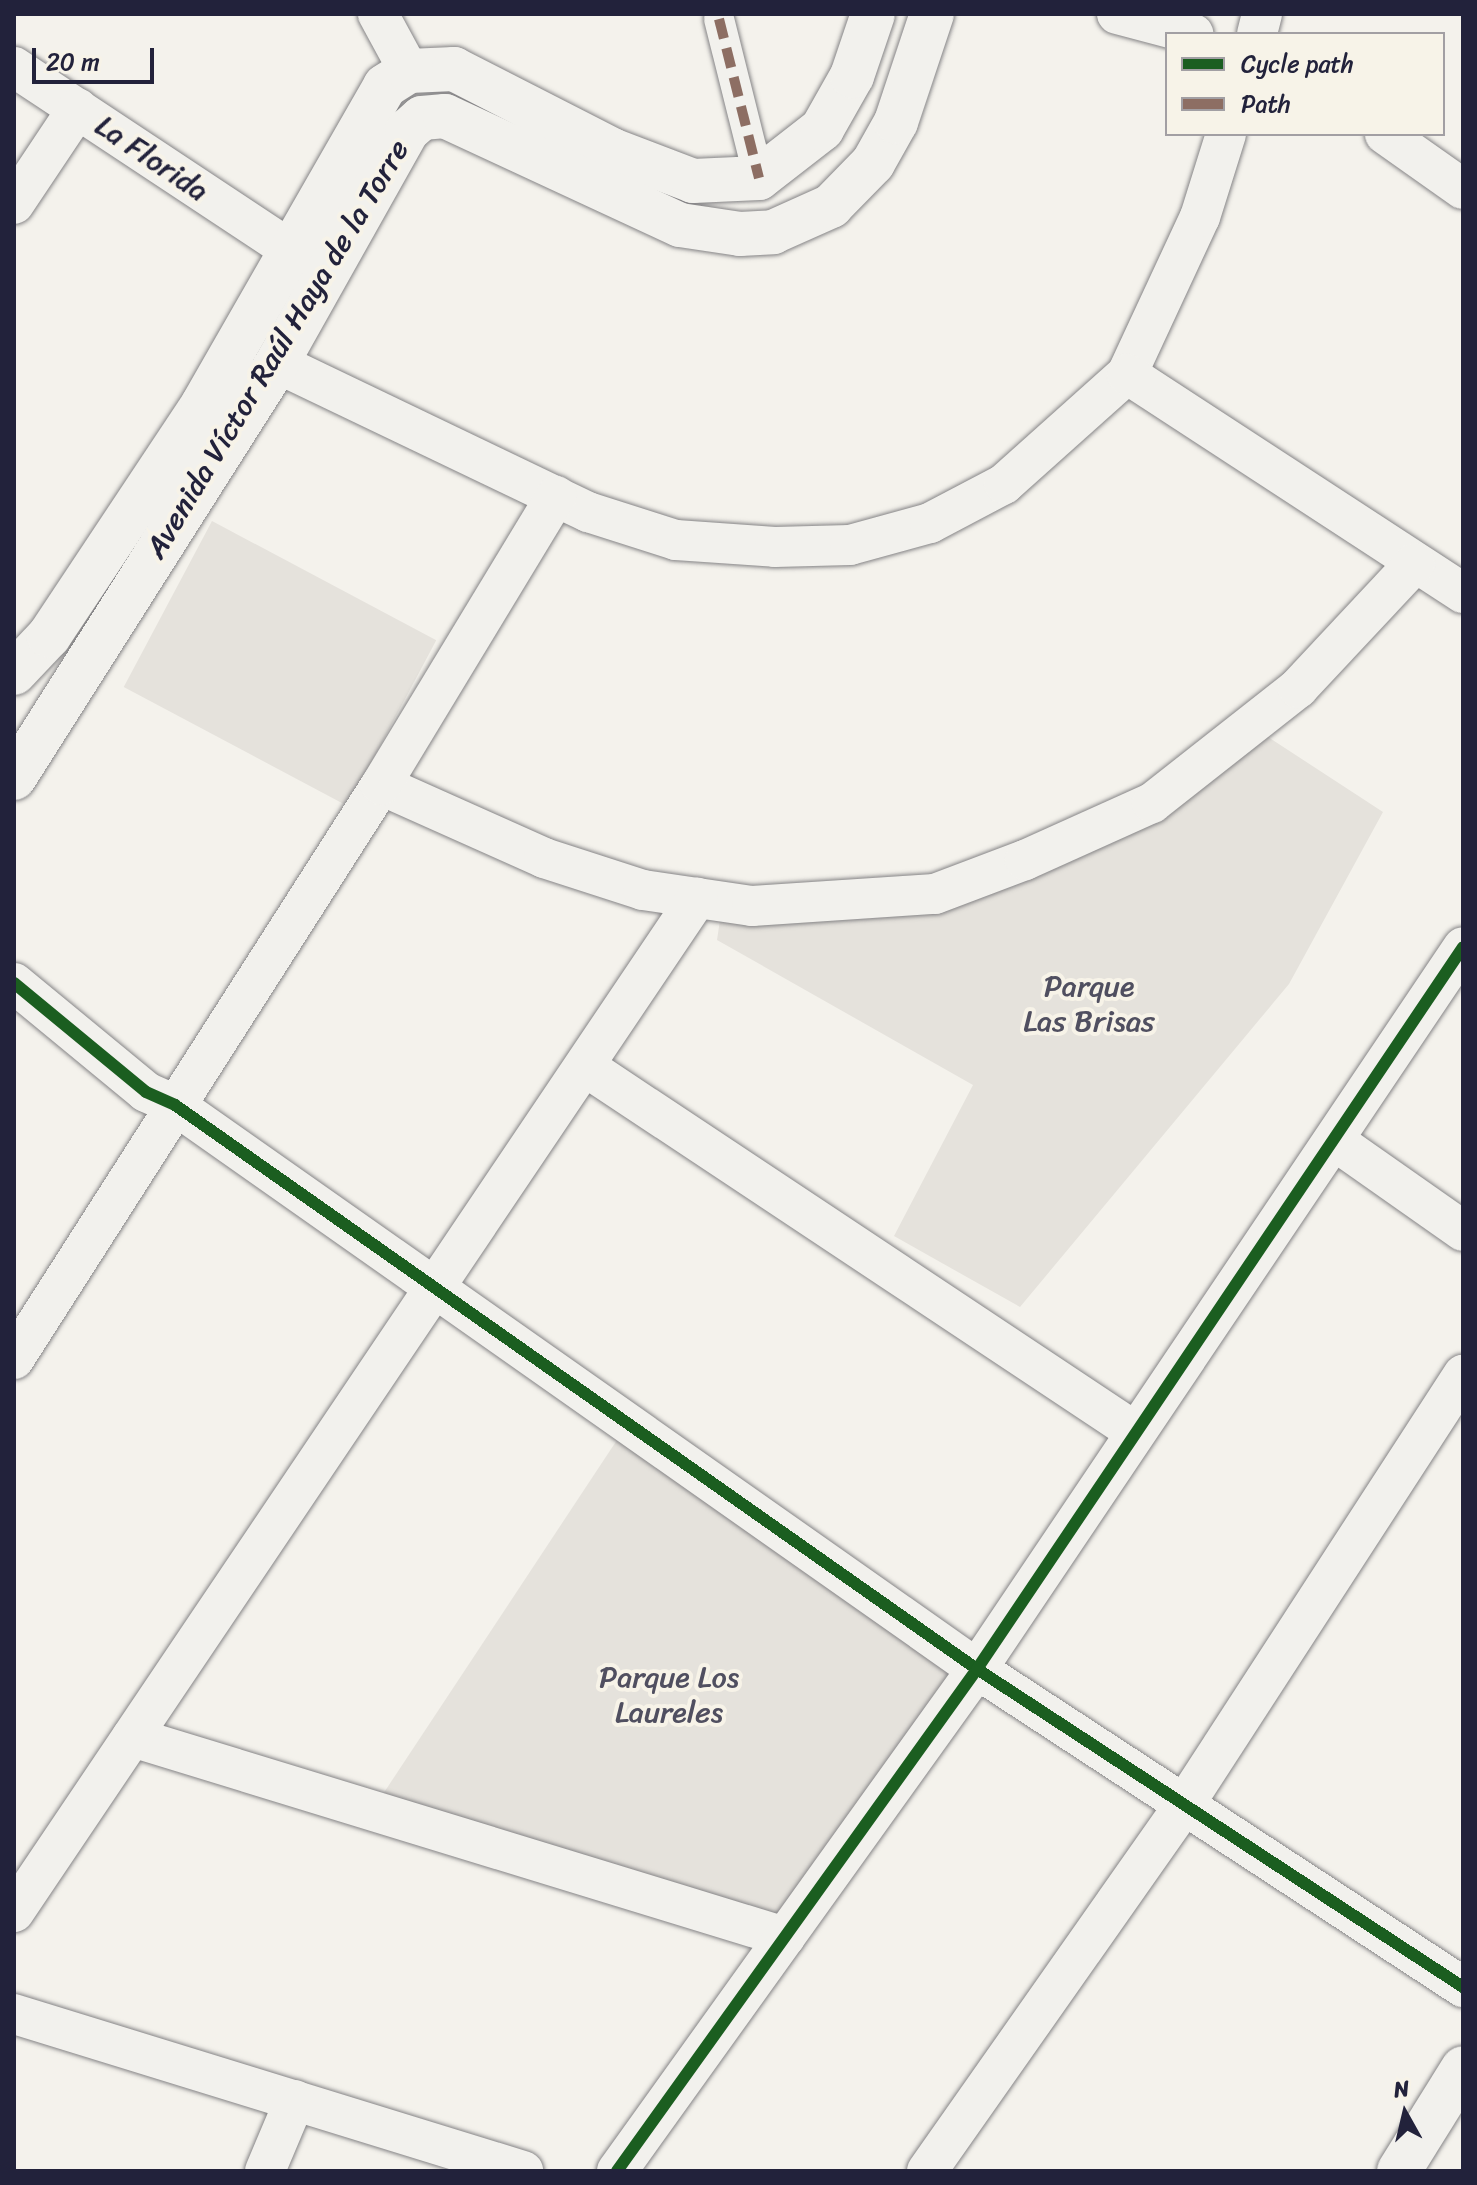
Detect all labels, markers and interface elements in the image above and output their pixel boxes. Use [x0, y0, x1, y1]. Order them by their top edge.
scale bar [36, 32, 158, 82]
legend [1165, 32, 1445, 136]
text: 20 m [46, 41, 100, 83]
text: Cycle path [1241, 43, 1354, 85]
text: Path [1241, 83, 1291, 125]
street label: La Florida [89, 107, 215, 209]
street label: Avenida Víctor Raúl Haya de la Torre [137, 133, 417, 565]
park label: Parque Las Brisas [1023, 968, 1155, 1038]
park label: Parque Los Laureles [598, 1659, 740, 1730]
text: N [1391, 2068, 1412, 2109]
north arrow [1365, 2073, 1445, 2153]

